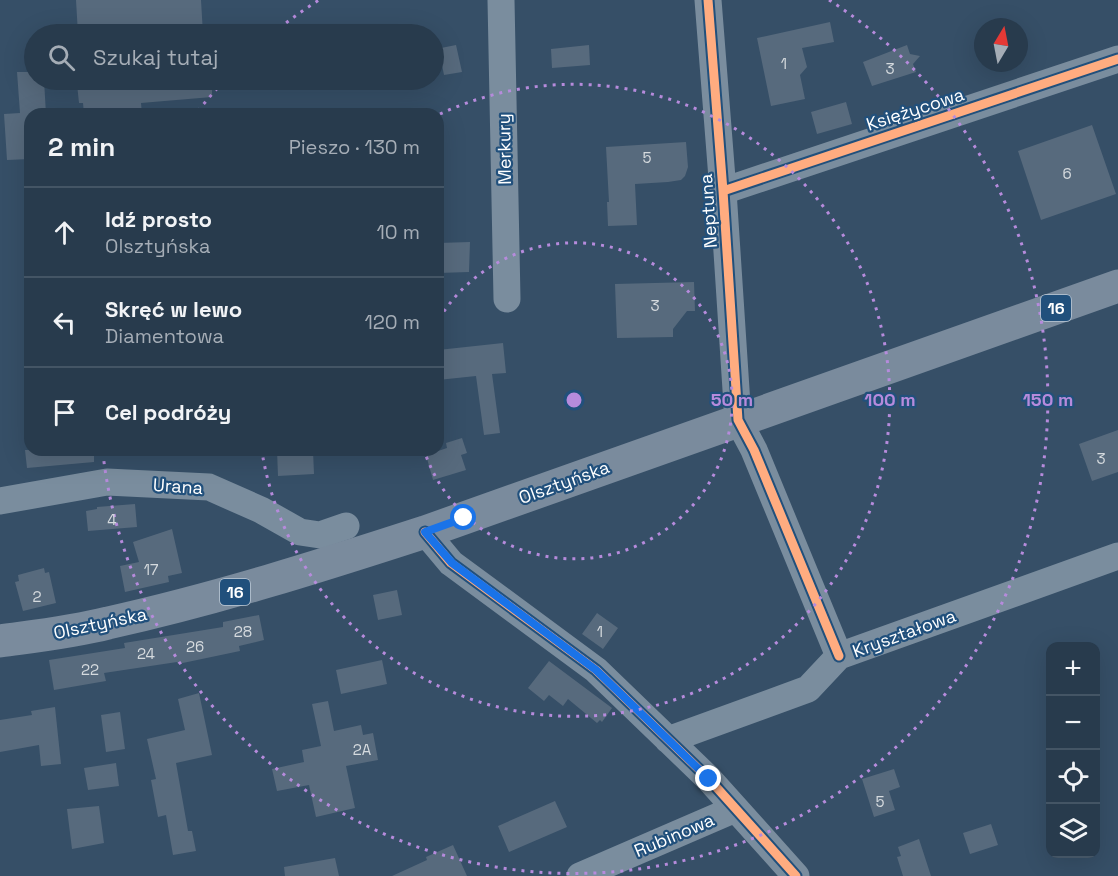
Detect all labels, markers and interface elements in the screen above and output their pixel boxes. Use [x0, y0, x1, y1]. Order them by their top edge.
north arrow [974, 18, 1028, 72]
search box [24, 24, 444, 90]
icon: search [45, 41, 78, 74]
text: Szukaj tutaj [93, 43, 218, 71]
house number: 1 [781, 54, 787, 73]
house number: 3 [885, 59, 895, 78]
street label: Księżycowa [863, 82, 967, 136]
street label: Merkury [492, 113, 516, 185]
text: 2 min [48, 130, 115, 164]
text: Pieszo · 130 m [289, 134, 420, 160]
house number: 5 [643, 148, 652, 167]
house number: 6 [1062, 164, 1072, 183]
street label: Neptuna [694, 173, 722, 249]
text: Idź prosto [105, 205, 212, 233]
icon: ahead [48, 216, 81, 249]
text: 10 m [376, 219, 420, 245]
text: Olsztyńska [105, 233, 211, 259]
text: Skręć w lewo [105, 295, 242, 323]
road number: 16 [1041, 295, 1071, 321]
house number: 3 [650, 296, 660, 315]
icon: left [48, 306, 81, 339]
text: 120 m [364, 309, 420, 335]
text: Diamentowa [105, 323, 224, 349]
text: 50 m [711, 388, 753, 411]
text: 100 m [864, 388, 916, 411]
text: 150 m [1023, 388, 1073, 411]
centre of rings [564, 390, 584, 410]
icon: arrive [48, 396, 81, 429]
text: Cel podróży [105, 398, 231, 426]
house number: 3 [1096, 449, 1106, 468]
street label: Olsztyńska [515, 455, 613, 509]
street label: Urana [152, 473, 204, 499]
route start [450, 504, 476, 530]
house number: 4 [107, 510, 117, 529]
house number: 17 [144, 560, 158, 579]
road number: 16 [220, 579, 250, 605]
house number: 2 [32, 587, 42, 606]
street label: Olsztyńska [51, 602, 149, 644]
street label: Kryształowa [849, 604, 959, 662]
house number: 28 [234, 622, 252, 641]
house number: 1 [597, 622, 603, 641]
house number: 26 [186, 637, 204, 656]
map controls [1046, 642, 1100, 858]
button: + [1046, 642, 1100, 696]
house number: 24 [137, 644, 155, 663]
house number: 22 [81, 660, 99, 679]
button: − [1046, 696, 1100, 750]
house number: 2A [353, 740, 372, 759]
button: locate [1046, 750, 1100, 804]
route end [695, 765, 721, 791]
house number: 5 [876, 792, 885, 811]
button: layers [1046, 804, 1100, 858]
street label: Rubinowa [630, 808, 718, 862]

